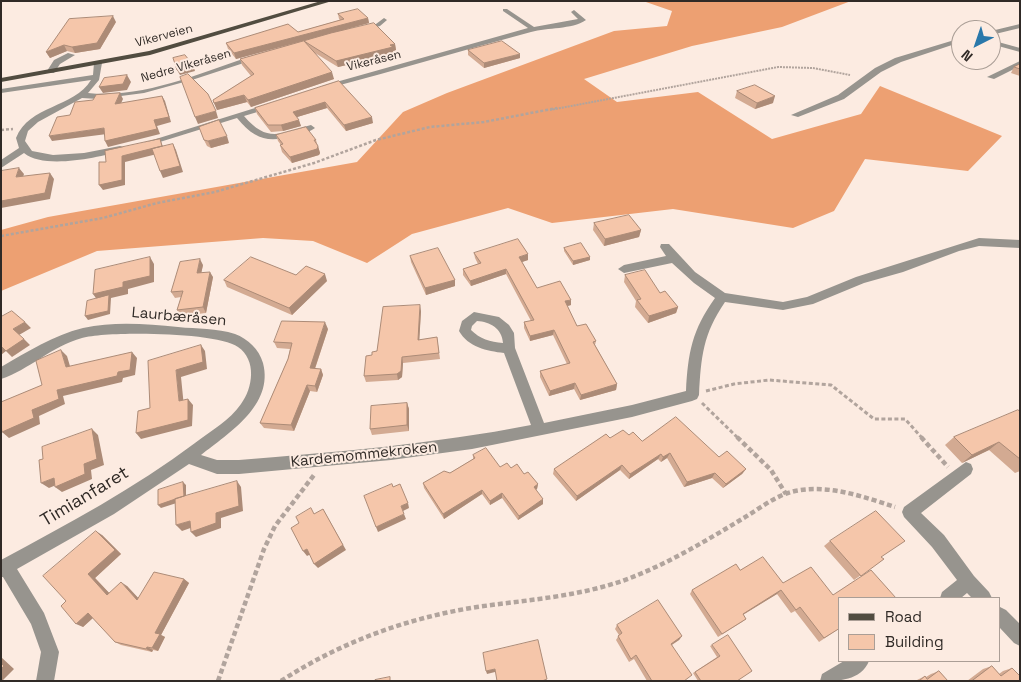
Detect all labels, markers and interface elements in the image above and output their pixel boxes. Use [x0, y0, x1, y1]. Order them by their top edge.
north arrow [951, 20, 1001, 70]
street label: Vikerveien [134, 21, 194, 51]
street label: Nedre Vikeråsen [139, 46, 233, 86]
text: N [957, 46, 976, 65]
street label: Vikeråsen [345, 47, 403, 75]
street label: Laurbæråsen [131, 304, 227, 330]
street label: Kardemommekroken [290, 438, 438, 472]
street label: Timianfaret [37, 462, 133, 532]
legend [838, 597, 1001, 662]
text: Road [885, 607, 922, 626]
text: Building [885, 632, 944, 651]

